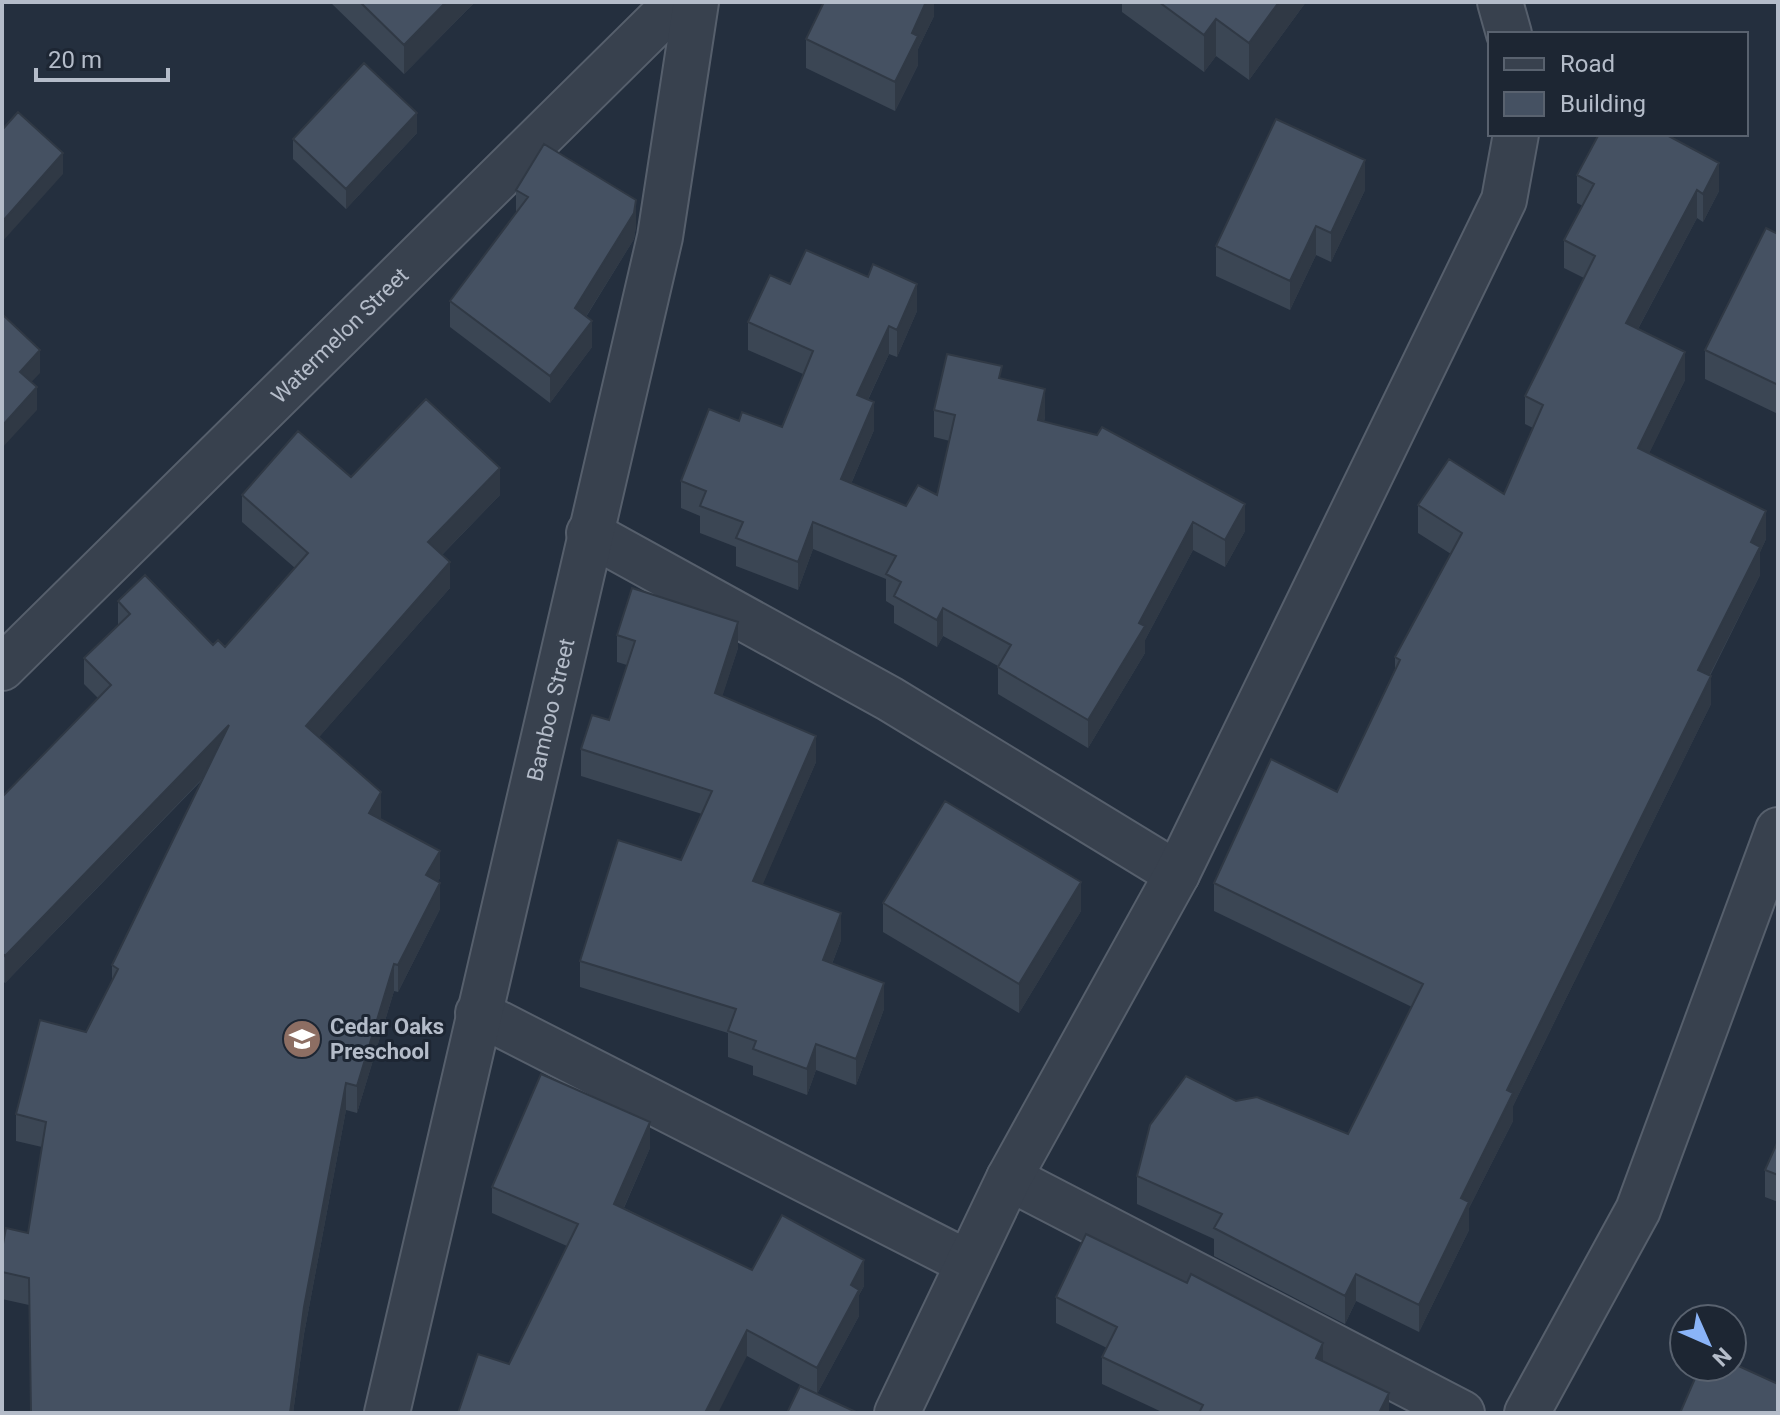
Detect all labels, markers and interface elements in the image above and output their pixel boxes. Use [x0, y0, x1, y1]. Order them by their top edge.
scale bar [36, 32, 168, 82]
legend [1488, 32, 1748, 136]
text: 20 m [48, 46, 102, 74]
text: Road [1560, 50, 1615, 78]
text: Building [1560, 90, 1646, 118]
street label: Watermelon Street [266, 263, 413, 408]
street label: Bamboo Street [522, 636, 579, 784]
place label: Cedar Oaks Preschool [330, 1014, 444, 1064]
school or university icon: Cedar Oaks Preschool [281, 1018, 323, 1060]
north arrow [1668, 1303, 1748, 1383]
text: N [1707, 1342, 1736, 1371]

